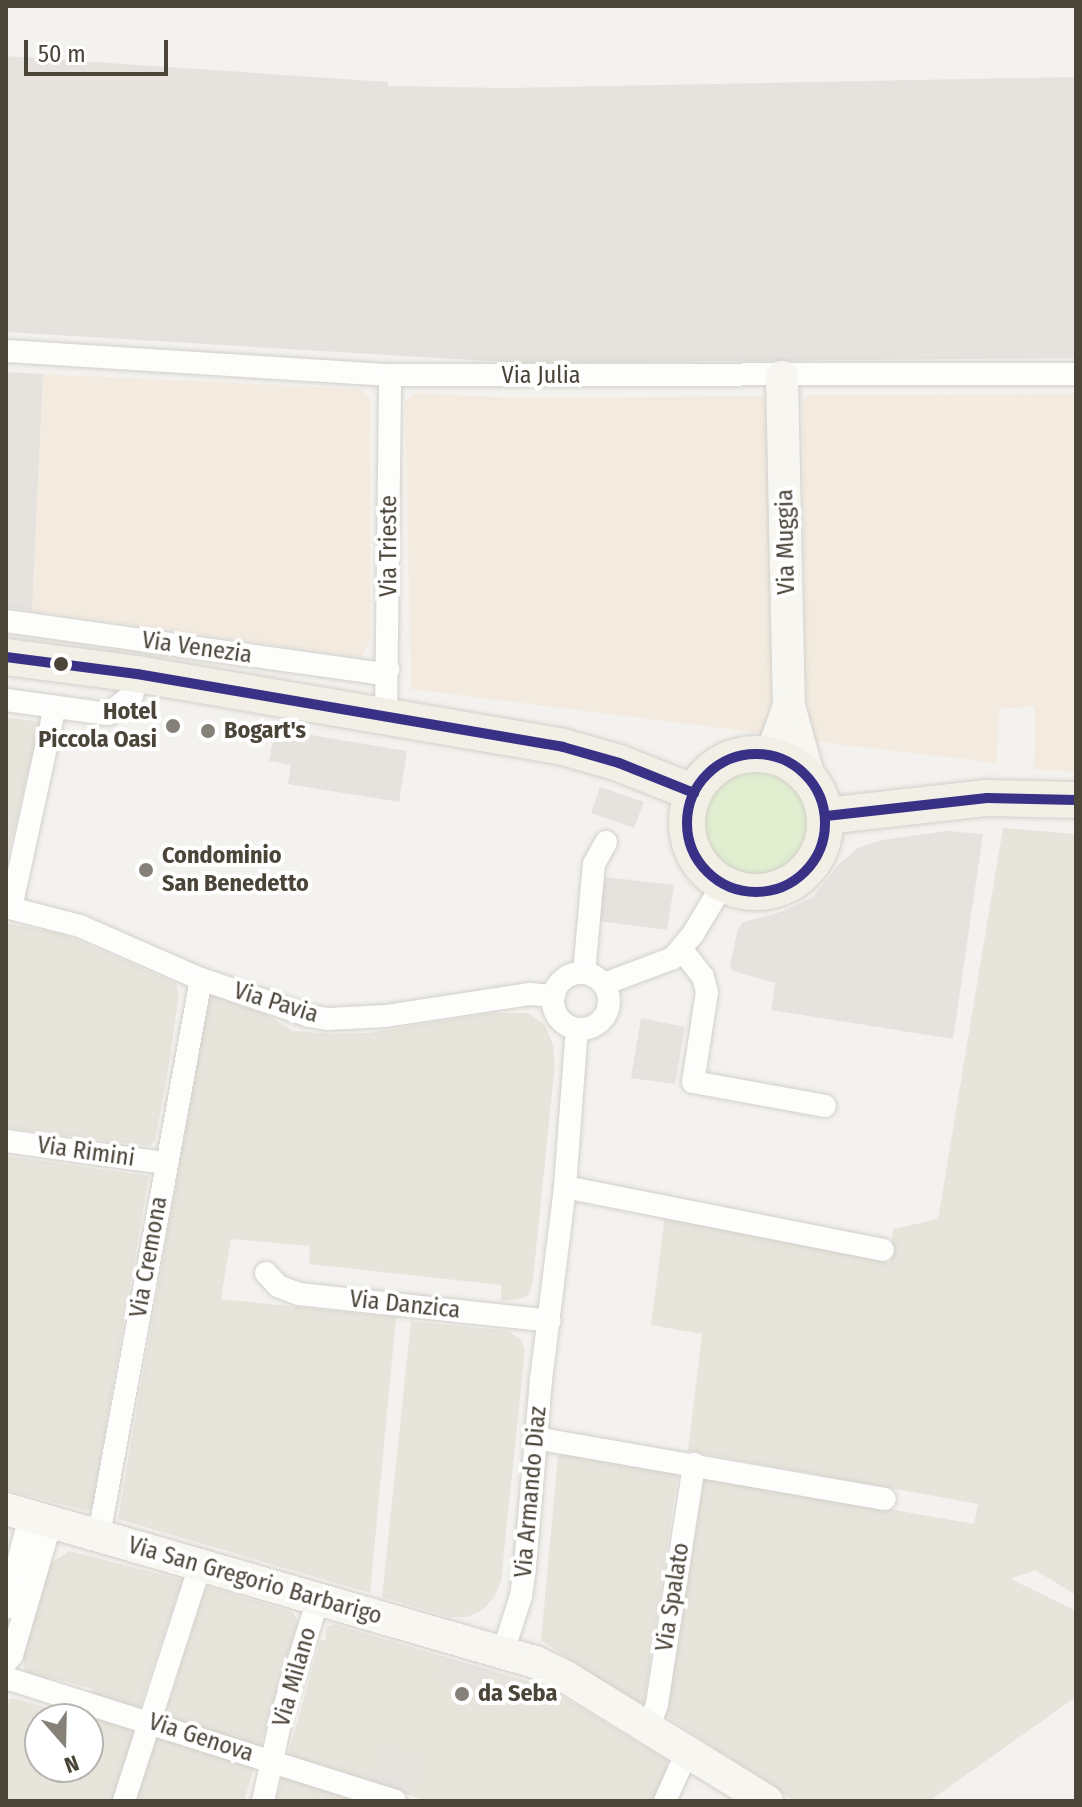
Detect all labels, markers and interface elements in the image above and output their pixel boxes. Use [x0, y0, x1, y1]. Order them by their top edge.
scale bar [28, 24, 172, 74]
text: 50 m [38, 40, 86, 68]
street label: Via Julia [502, 362, 580, 390]
street label: Via Muggia [771, 489, 801, 595]
street label: Via Trieste [375, 495, 403, 597]
street label: Via Venezia [140, 626, 254, 670]
unlabelled marker [53, 656, 69, 672]
place label: Hotel Piccola Oasi [38, 698, 157, 754]
marker: Hotel Piccola Oasi [164, 717, 182, 735]
place label: Bogart's [224, 717, 306, 745]
marker: Bogart's [199, 722, 217, 740]
place label: Condominio San Benedetto [162, 842, 309, 898]
marker: Condominio San Benedetto [137, 861, 155, 879]
street label: Via Pavia [230, 977, 322, 1029]
street label: Via Rimini [35, 1131, 137, 1173]
street label: Via Cremona [124, 1194, 174, 1320]
street label: Via Danzica [348, 1285, 462, 1325]
street label: Via Armando Diaz [509, 1405, 553, 1579]
street label: Via San Gregorio Barbarigo [125, 1531, 385, 1631]
street label: Via Spalato [650, 1541, 696, 1653]
street label: Via Milano [267, 1624, 323, 1730]
place label: da Seba [478, 1680, 557, 1708]
marker: da Seba [453, 1685, 471, 1703]
north arrow [24, 1703, 104, 1783]
street label: Via Genova [145, 1708, 257, 1768]
text: N [61, 1749, 83, 1779]

